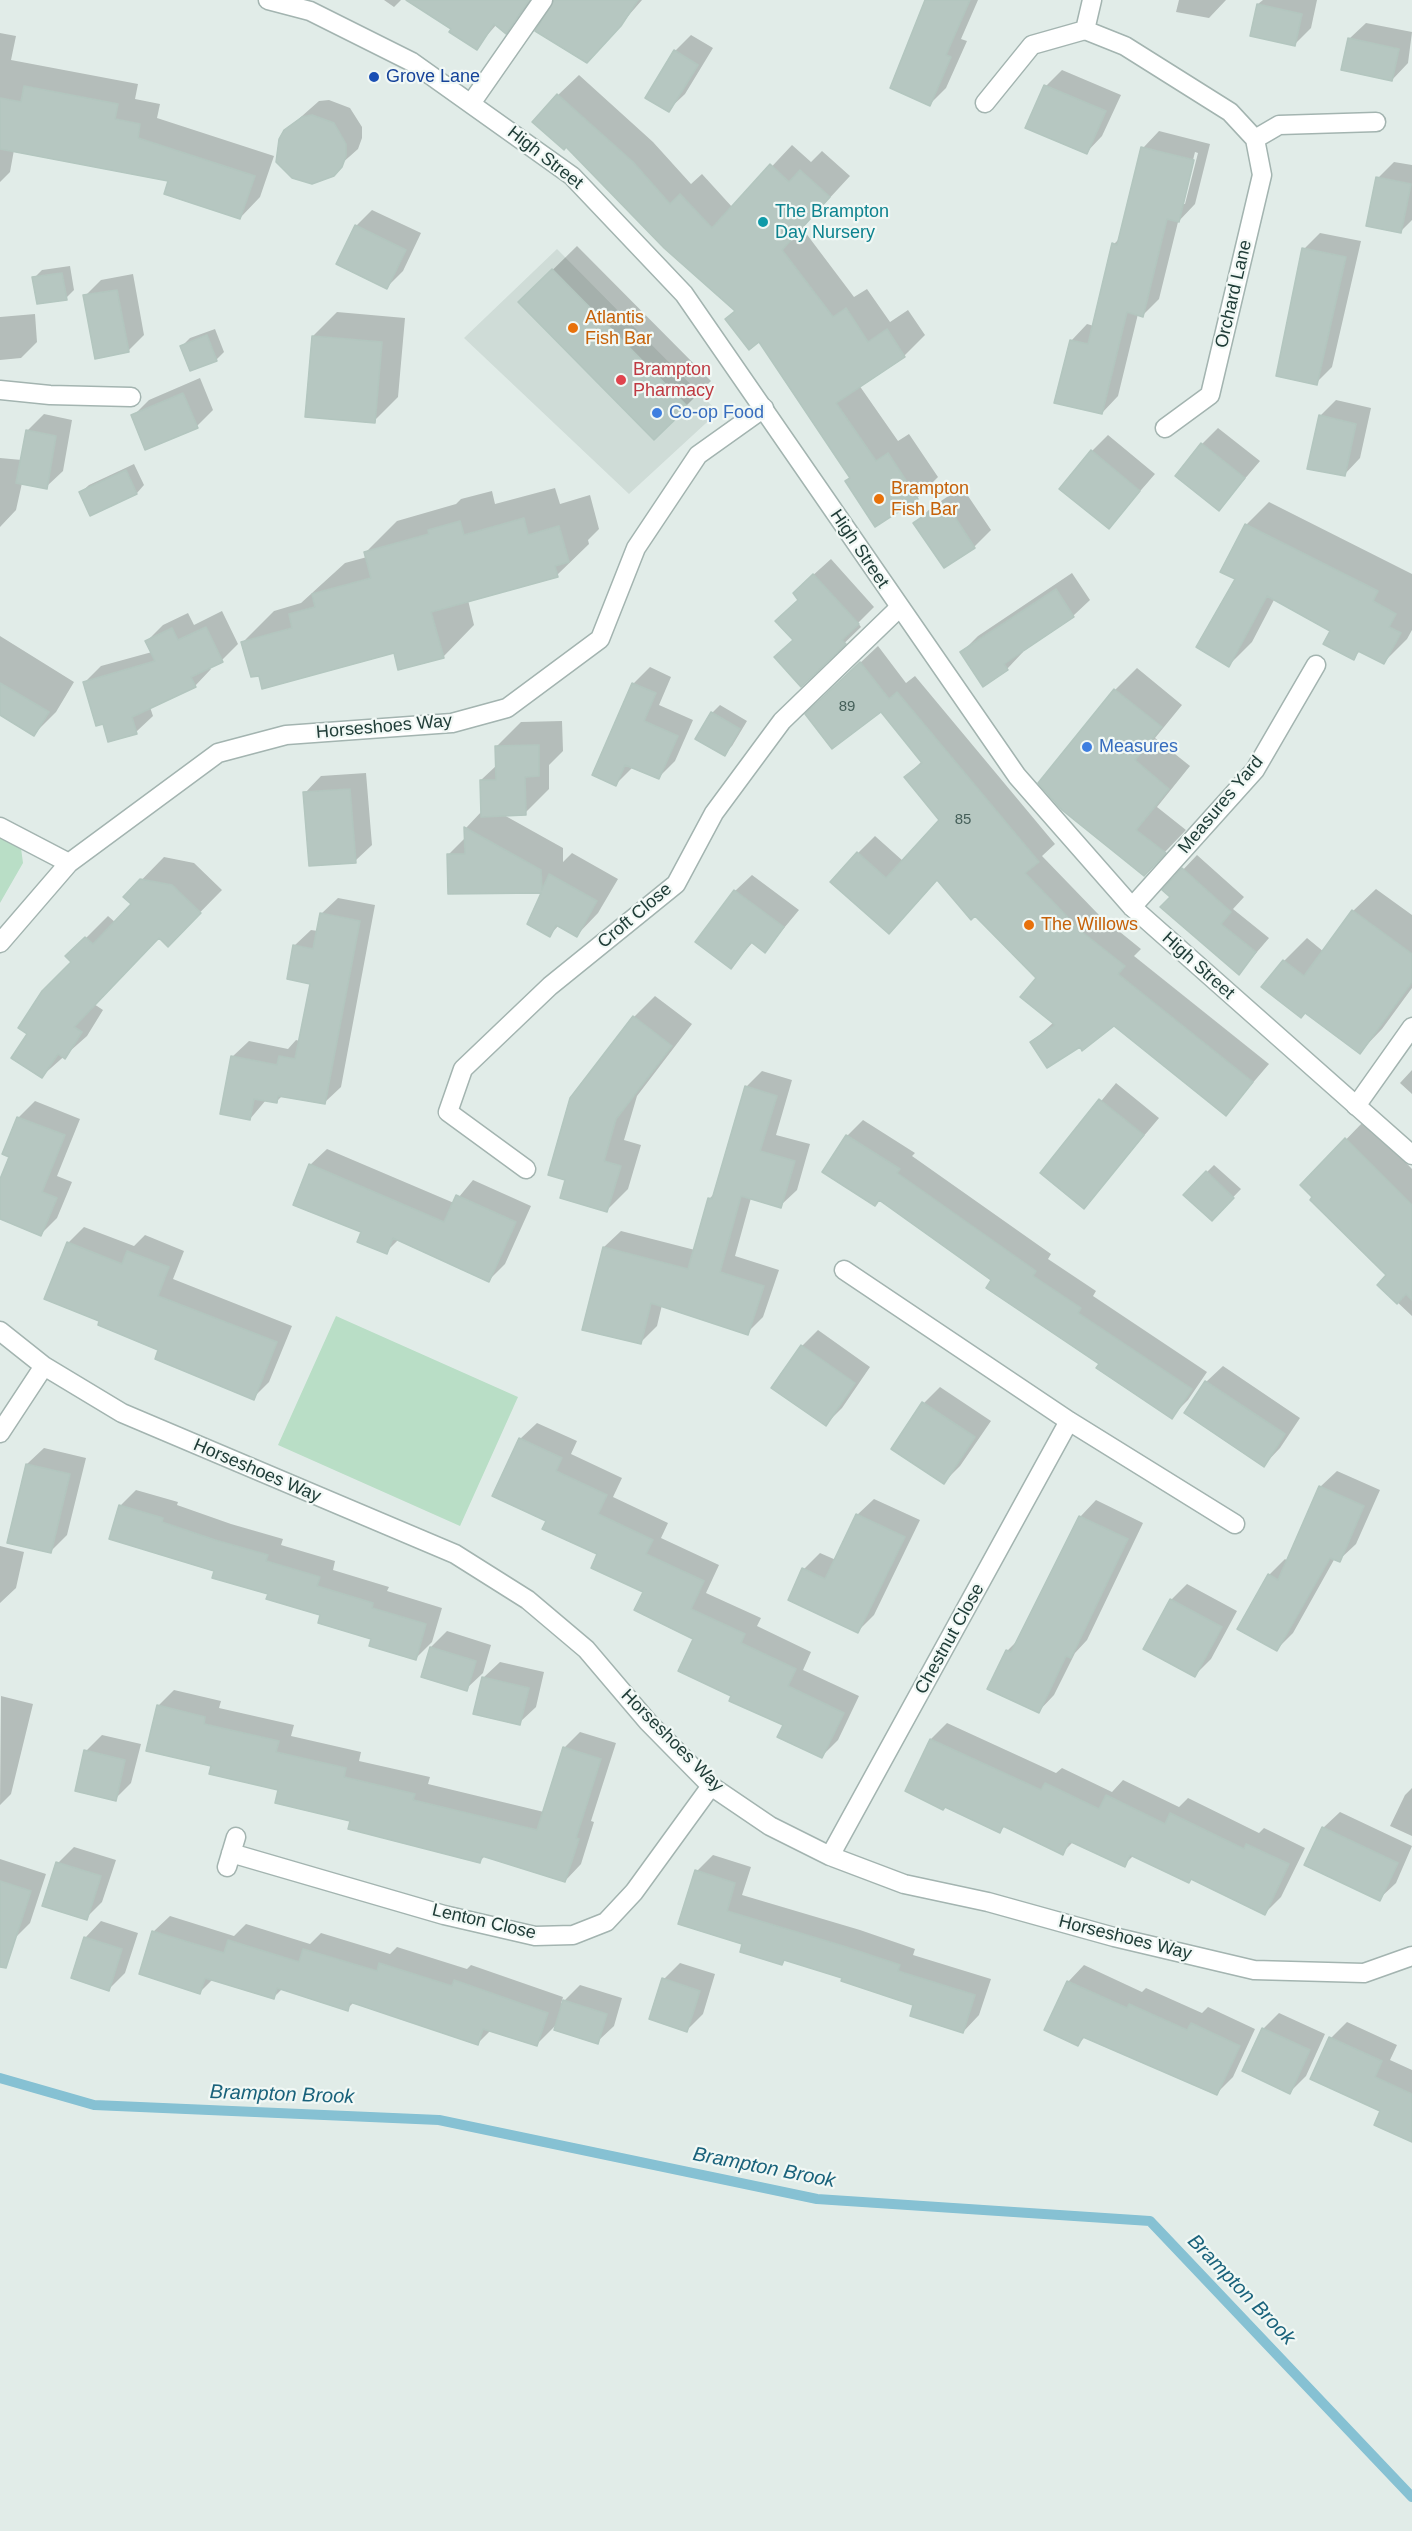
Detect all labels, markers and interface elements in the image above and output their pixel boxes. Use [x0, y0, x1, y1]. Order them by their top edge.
place label: Grove Lane [386, 66, 480, 88]
marker: Grove Lane [367, 70, 381, 84]
street label: High Street [503, 122, 587, 194]
place label: The Brampton Day Nursery [775, 201, 889, 244]
marker: The Brampton Day Nursery [756, 215, 770, 229]
street label: Orchard Lane [1211, 238, 1257, 350]
place label: Atlantis Fish Bar [585, 307, 652, 350]
marker: Atlantis Fish Bar [566, 321, 580, 335]
place label: Brampton Pharmacy [633, 359, 714, 401]
marker: Brampton Pharmacy [614, 373, 628, 387]
place label: Co-op Food [669, 402, 764, 424]
marker: Co-op Food [650, 406, 664, 420]
place label: Brampton Fish Bar [891, 478, 969, 520]
marker: Brampton Fish Bar [872, 492, 886, 506]
street label: High Street [825, 506, 893, 592]
house number: 89 [839, 698, 855, 716]
street label: Horseshoes Way [315, 710, 453, 744]
place label: Measures [1099, 736, 1178, 758]
marker: Measures [1080, 740, 1094, 754]
street label: Measures Yard [1174, 752, 1268, 858]
house number: 85 [955, 811, 971, 829]
street label: Croft Close [594, 879, 676, 953]
place label: The Willows [1041, 914, 1138, 936]
marker: The Willows [1022, 918, 1036, 932]
street label: High Street [1157, 928, 1239, 1004]
street label: Horseshoes Way [190, 1434, 324, 1508]
street label: Chestnut Close [911, 1580, 989, 1698]
street label: Horseshoes Way [616, 1685, 728, 1797]
street label: Lenton Close [430, 1900, 538, 1944]
street label: Horseshoes Way [1056, 1911, 1194, 1965]
water label: Brampton Brook [209, 2080, 355, 2110]
water label: Brampton Brook [691, 2142, 837, 2194]
water label: Brampton Brook [1182, 2230, 1300, 2350]

